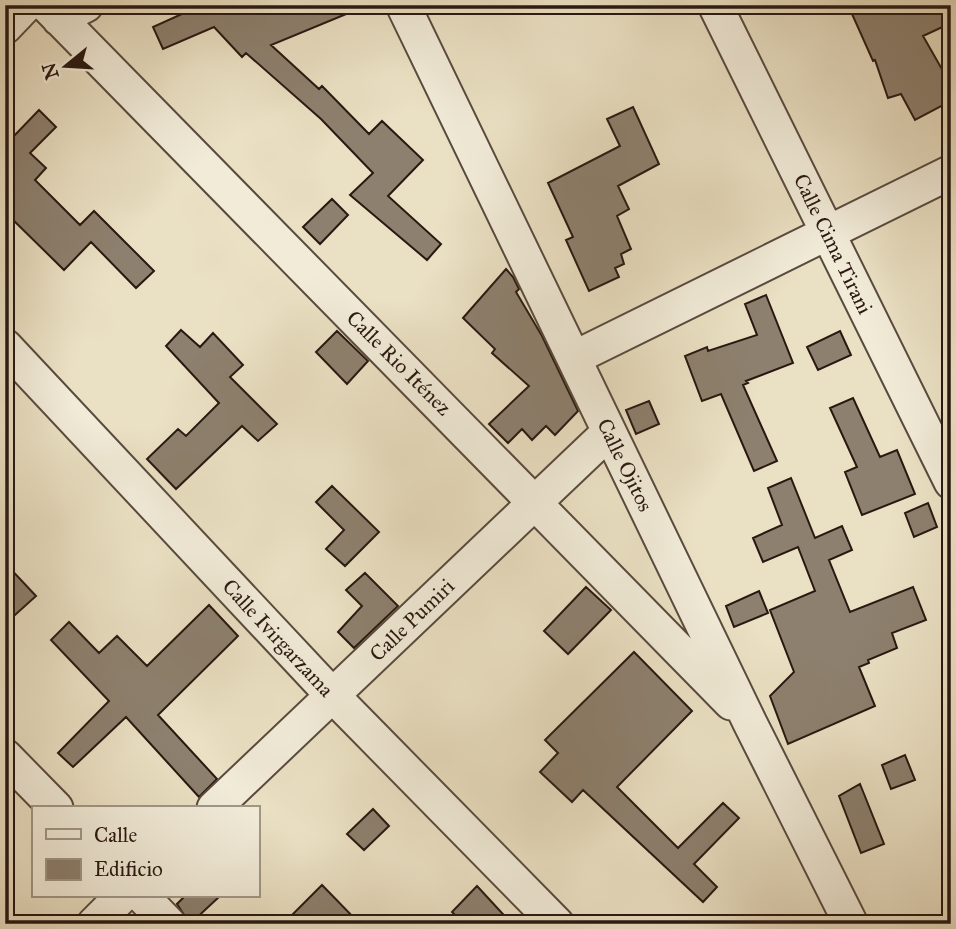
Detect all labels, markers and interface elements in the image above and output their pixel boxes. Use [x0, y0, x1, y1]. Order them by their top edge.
north arrow [32, 32, 102, 102]
text: N [37, 60, 64, 82]
street label: Calle Cima Tirani [788, 170, 878, 319]
street label: Calle Rio Iténez [341, 305, 457, 421]
street label: Calle Ojitos [591, 414, 659, 516]
street label: Calle Pumiri [364, 573, 460, 667]
street label: Calle Ivirgarzama [217, 574, 339, 702]
legend [32, 806, 259, 898]
text: Calle [94, 822, 137, 848]
text: Edificio [94, 856, 163, 882]

